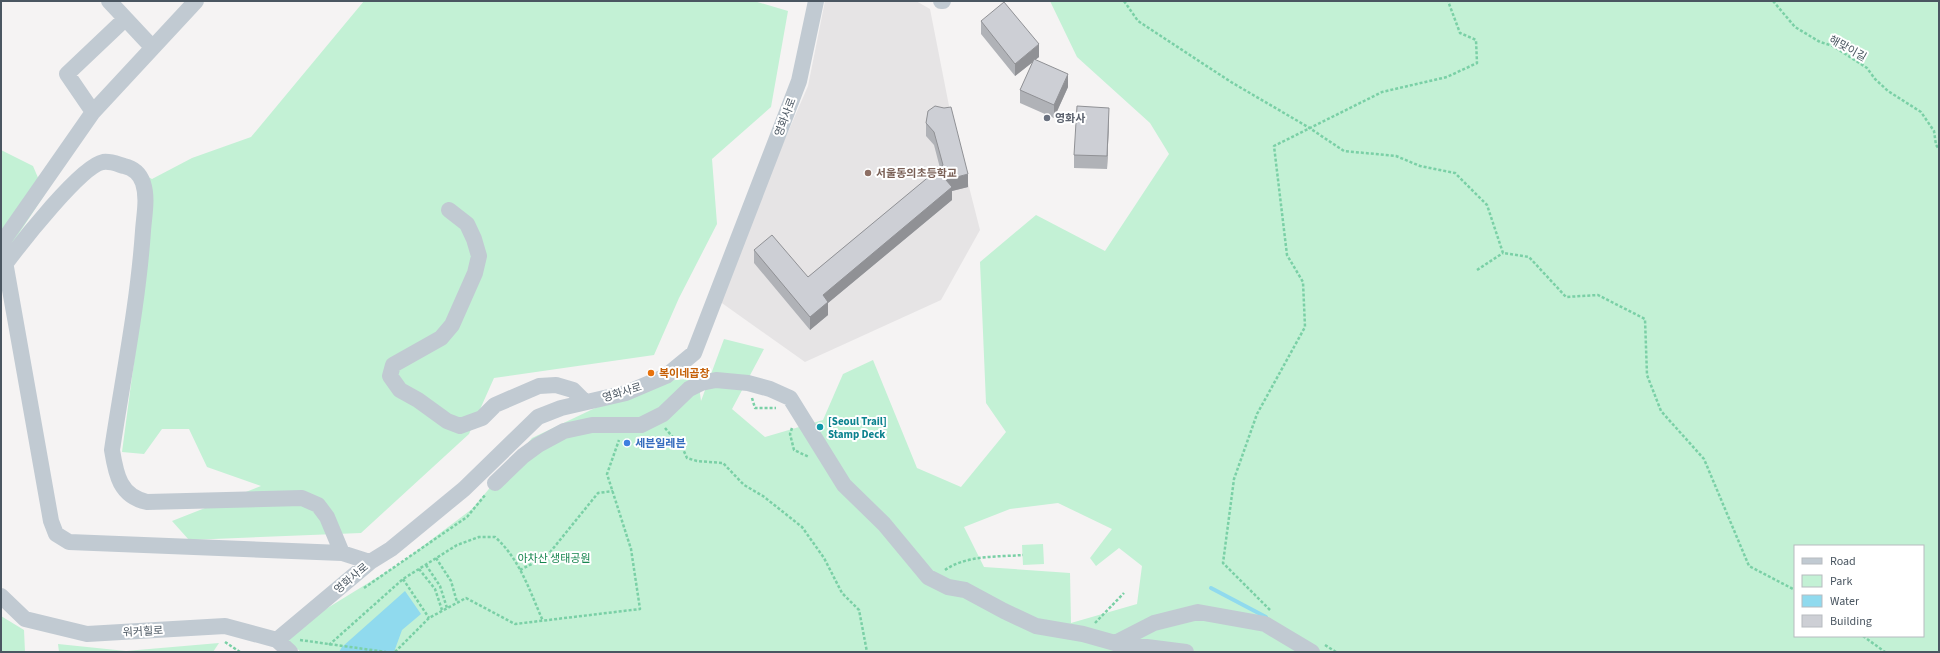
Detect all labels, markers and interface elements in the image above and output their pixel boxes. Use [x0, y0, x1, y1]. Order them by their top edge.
street label: 해맞이길 [1826, 32, 1869, 65]
street label: 영화사로 [771, 96, 800, 139]
place label: 영화사 [1055, 111, 1085, 126]
marker: 영화사 [1042, 113, 1052, 123]
place label: 서울동의초등학교 [876, 166, 957, 181]
marker: 서울동의초등학교 [863, 168, 873, 178]
place label: 복이네곱창 [659, 366, 710, 381]
marker: 복이네곱창 [646, 368, 656, 378]
street label: 영화사로 [601, 379, 644, 406]
place label: [Seoul Trail] Stamp Deck [828, 414, 887, 442]
marker: [Seoul Trail] Stamp Deck [815, 422, 825, 432]
place label: 세븐일레븐 [635, 436, 686, 451]
marker: 세븐일레븐 [622, 438, 632, 448]
legend [1794, 545, 1924, 637]
park label: 아차산 생태공원 [517, 551, 591, 566]
text: Road [1830, 553, 1856, 570]
street label: 영화사로 [331, 560, 372, 597]
text: Park [1830, 573, 1852, 590]
text: Water [1830, 593, 1860, 610]
text: Building [1830, 613, 1872, 630]
street label: 워커힐로 [122, 623, 164, 640]

